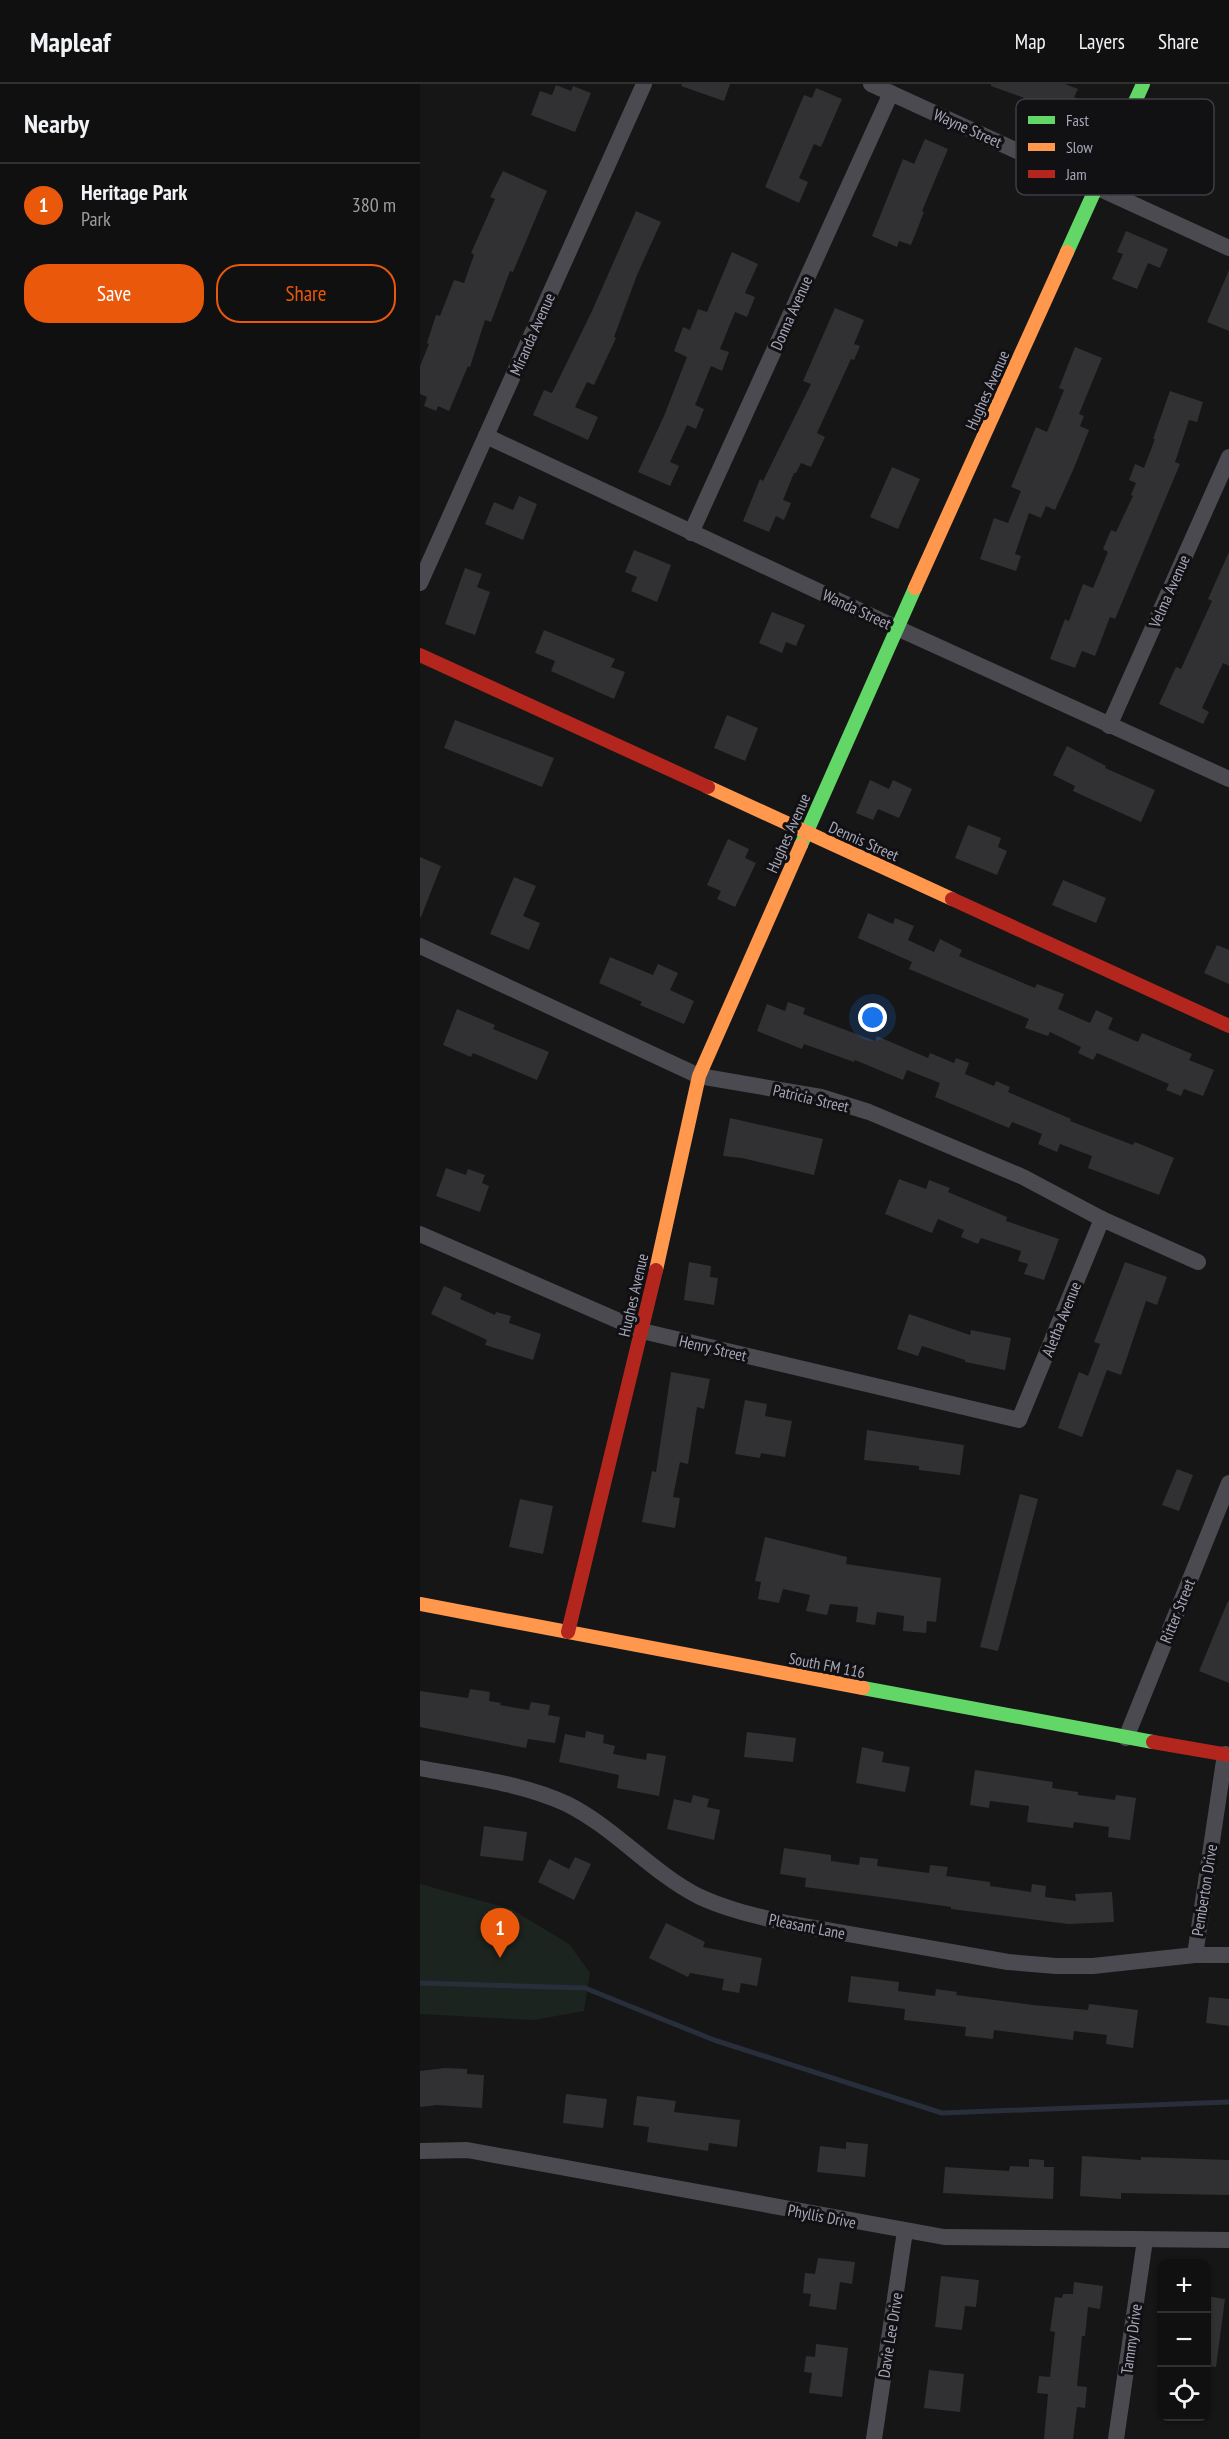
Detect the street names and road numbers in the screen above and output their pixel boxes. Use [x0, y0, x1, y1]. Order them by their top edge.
street label: Wayne Street [931, 104, 1006, 152]
street label: Donna Avenue [766, 273, 816, 353]
street label: Miranda Avenue [505, 290, 559, 378]
street label: Hughes Avenue [961, 347, 1013, 433]
street label: Velma Avenue [1144, 552, 1194, 631]
street label: Wanda Street [819, 584, 895, 634]
street label: Hughes Avenue [762, 790, 814, 876]
street label: Dennis Street [826, 817, 903, 866]
street label: Patricia Street [771, 1080, 852, 1117]
street label: Hughes Avenue [614, 1251, 652, 1339]
street label: Aletha Avenue [1037, 1279, 1085, 1359]
street label: Henry Street [677, 1331, 749, 1366]
street label: Ritter Street [1155, 1575, 1199, 1646]
street label: South FM 116 [787, 1648, 867, 1682]
street label: Pemberton Drive [1187, 1843, 1221, 1937]
street label: Pleasant Lane [767, 1909, 847, 1943]
street label: Phyllis Drive [786, 2200, 858, 2232]
street label: Davie Lee Drive [873, 2291, 907, 2379]
street label: Tammy Drive [1116, 2302, 1146, 2376]

